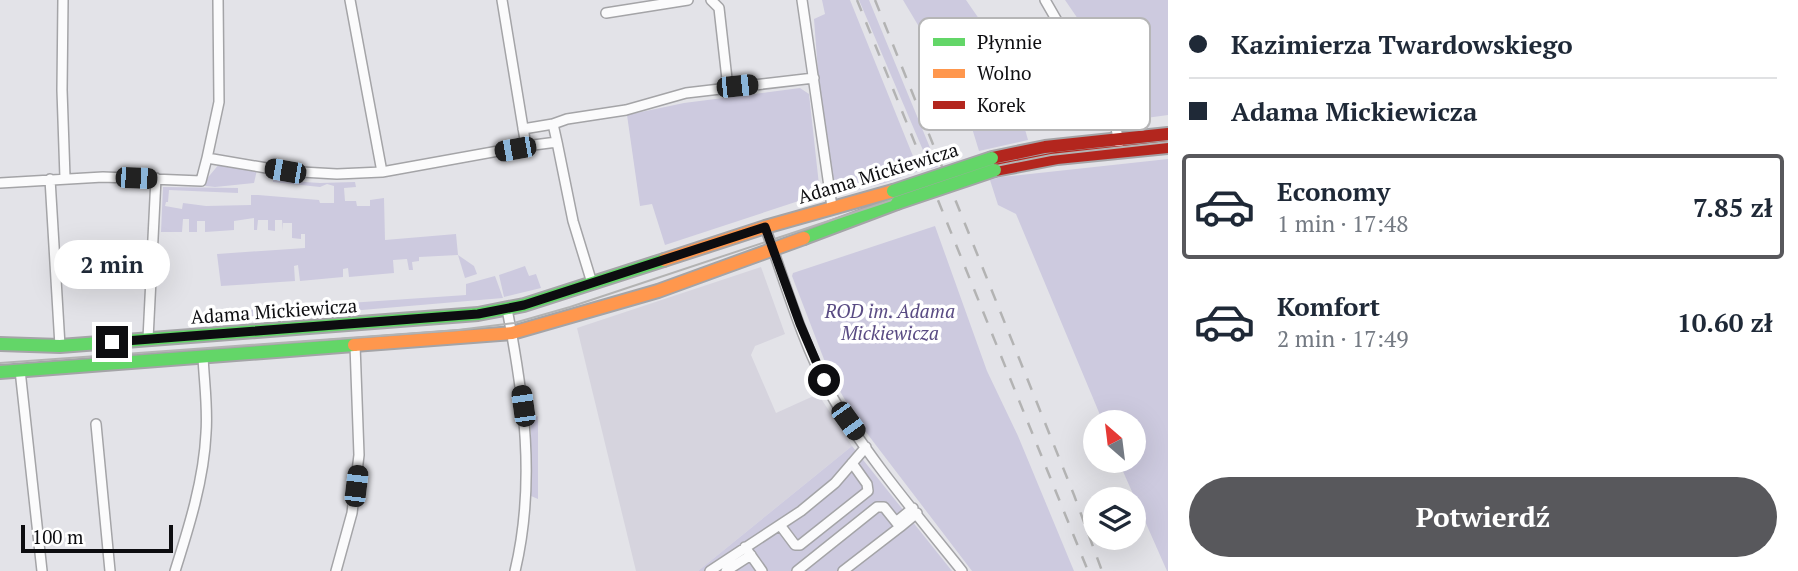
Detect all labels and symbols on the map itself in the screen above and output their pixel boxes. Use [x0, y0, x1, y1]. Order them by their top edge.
legend [919, 18, 1150, 130]
text: Płynnie [977, 29, 1042, 54]
text: Wolno [977, 60, 1032, 85]
car [716, 73, 759, 99]
text: Korek [977, 92, 1026, 117]
car [493, 135, 538, 163]
street label: Adama Mickiewicza [794, 136, 962, 209]
car [263, 157, 308, 185]
car [115, 167, 158, 189]
callout: 2 min [54, 240, 170, 290]
street label: Adama Mickiewicza [190, 292, 358, 329]
park label: ROD im. Adama Mickiewicza [824, 298, 955, 345]
route end [96, 326, 128, 358]
route start [808, 364, 840, 396]
car [510, 384, 537, 428]
car [828, 398, 869, 444]
north arrow [1083, 410, 1146, 472]
car [344, 464, 369, 508]
scale bar [21, 522, 173, 554]

